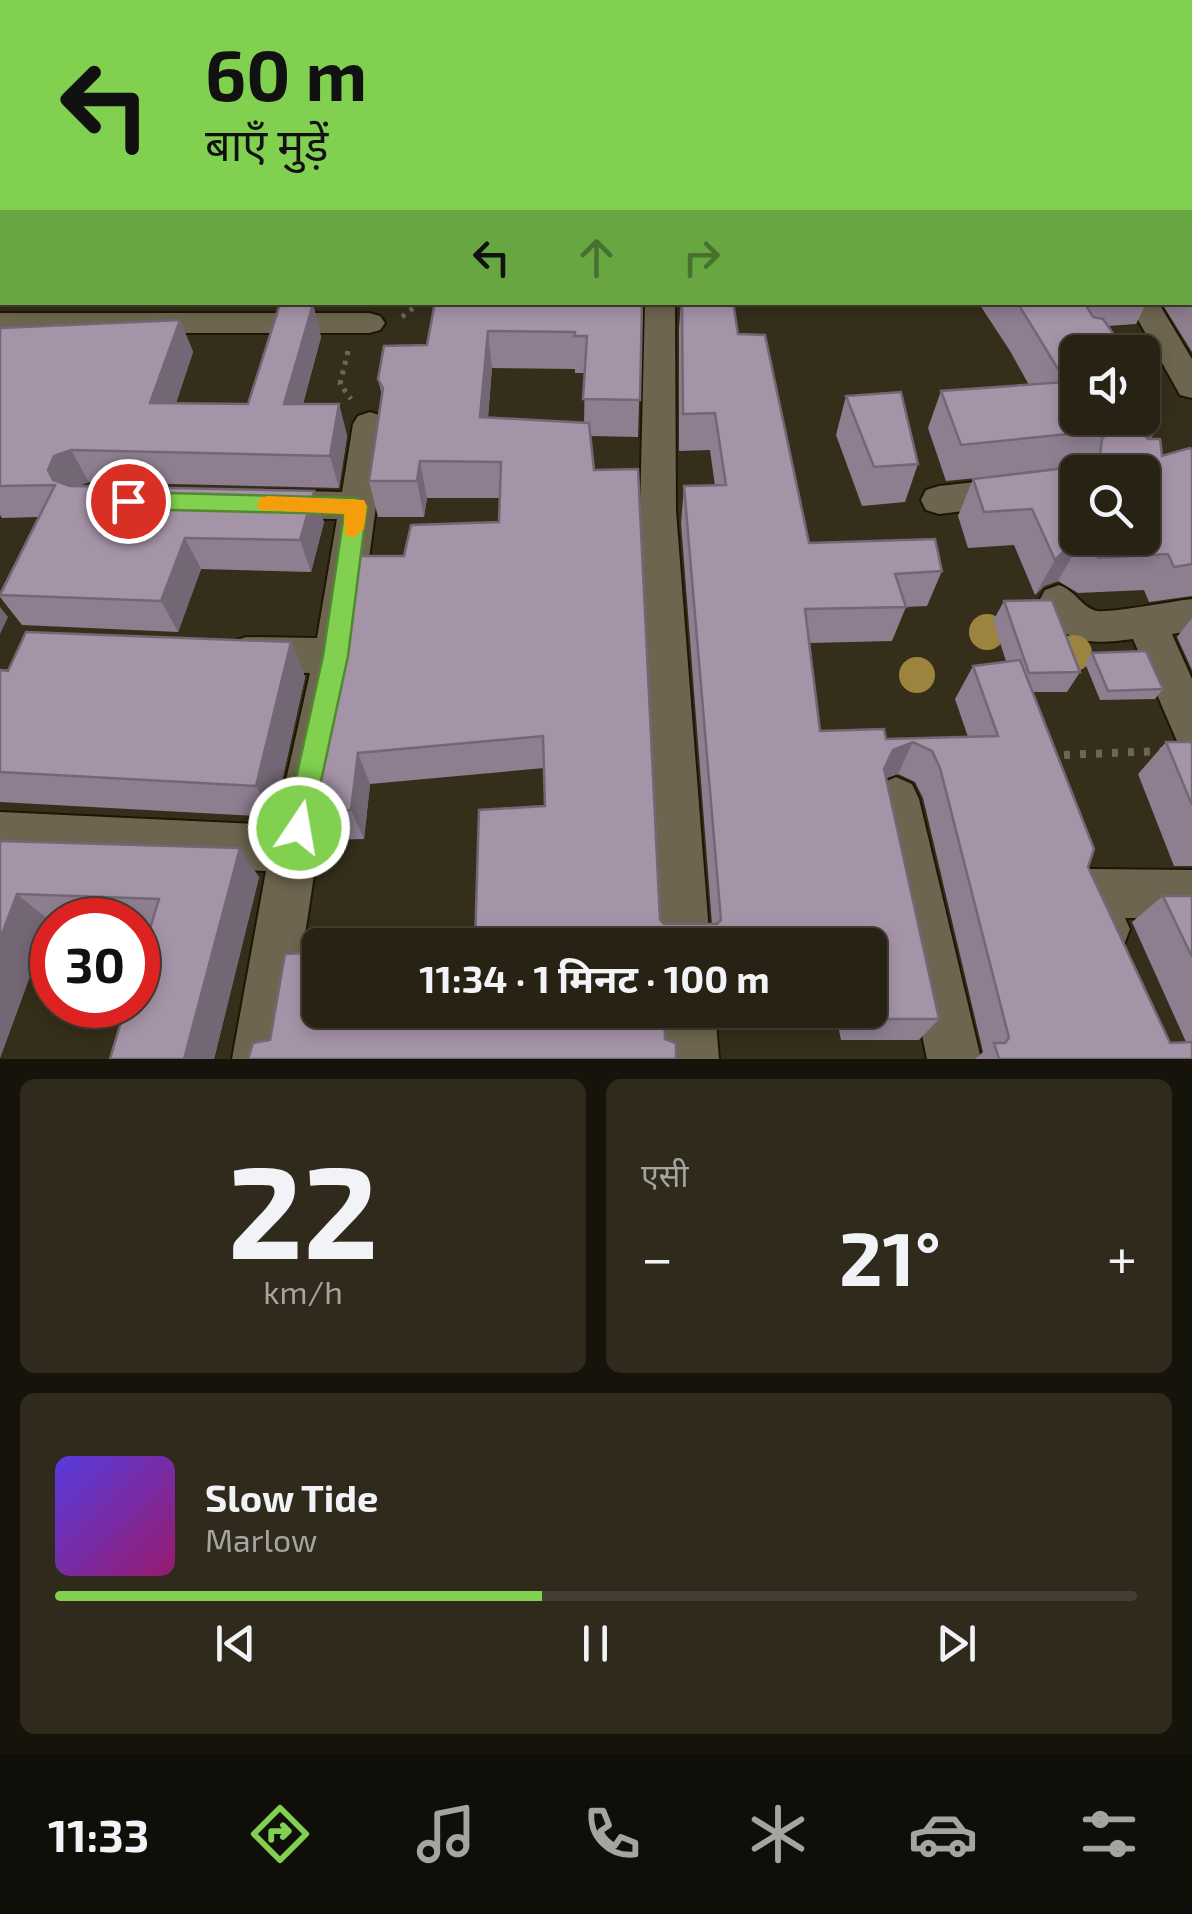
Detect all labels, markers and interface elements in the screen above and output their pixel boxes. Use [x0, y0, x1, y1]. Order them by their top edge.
text: 60 m [205, 31, 367, 115]
icon: left [40, 40, 170, 170]
text: बाएँ मुड़ें [205, 116, 328, 170]
icon: left [464, 230, 519, 285]
icon: ahead [569, 230, 624, 285]
icon: right [674, 230, 729, 285]
map controls [1060, 335, 1160, 555]
button: sound [1060, 335, 1160, 435]
button: search [1060, 455, 1160, 555]
pin [86, 459, 171, 544]
icon: arrive [101, 474, 156, 529]
position arrow [247, 776, 351, 880]
speed limit sign: 30 [30, 898, 160, 1028]
text: 11:34 · 1 मिनट · 100 m [419, 955, 770, 1001]
text: 22 [227, 1129, 379, 1285]
text: एसी [641, 1155, 689, 1193]
text: 21° [839, 1211, 941, 1301]
text: − [641, 1223, 673, 1289]
text: + [1107, 1223, 1137, 1289]
text: km/h [263, 1272, 343, 1310]
text: Slow Tide [205, 1474, 378, 1520]
text: Marlow [205, 1520, 317, 1558]
icon: previous [208, 1616, 263, 1671]
icon: pause [568, 1616, 623, 1671]
icon: next [929, 1616, 984, 1671]
icon: directions [245, 1799, 315, 1869]
icon: music [411, 1799, 481, 1869]
icon: phone [577, 1799, 647, 1869]
icon: climate [743, 1799, 813, 1869]
icon: car [908, 1799, 978, 1869]
icon: filters [1074, 1799, 1144, 1869]
text: 11:33 [48, 1807, 149, 1861]

